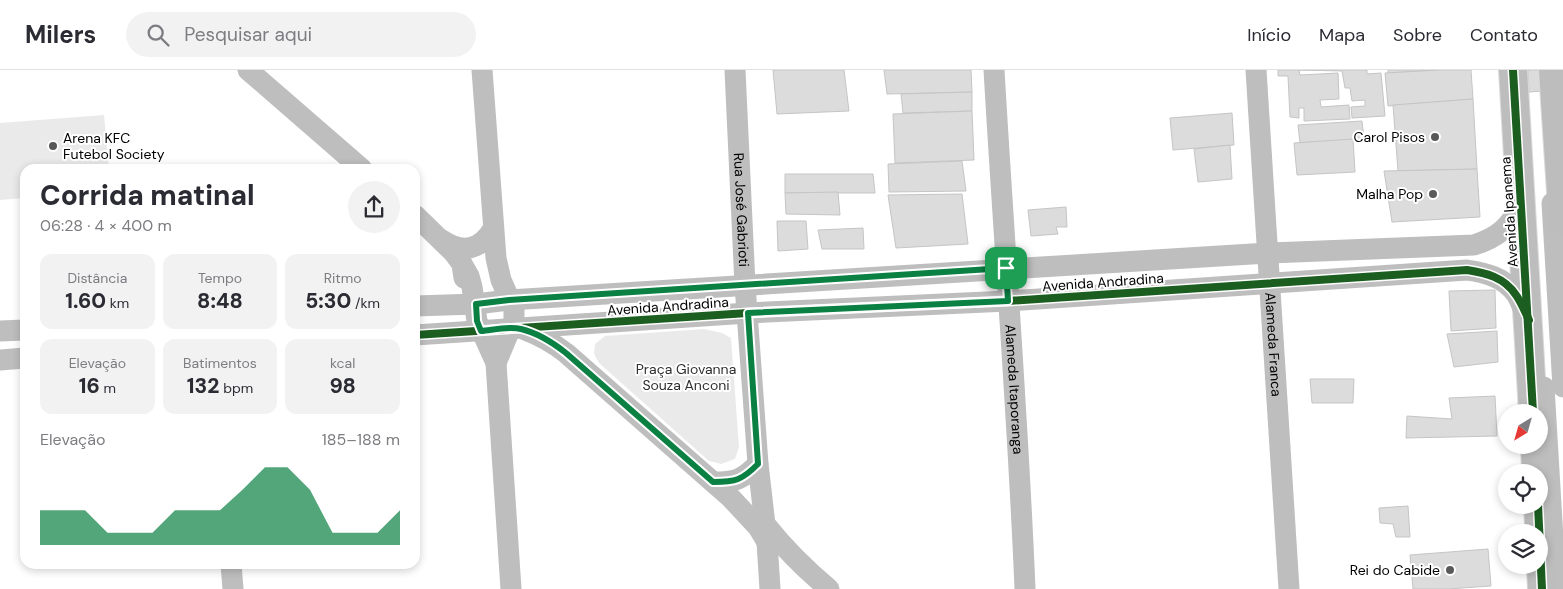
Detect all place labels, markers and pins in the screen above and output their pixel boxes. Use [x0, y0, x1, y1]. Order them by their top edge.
place label: Carol Pisos [1353, 128, 1425, 146]
place label: Arena KFC Futebol Society [63, 129, 165, 163]
marker: Carol Pisos [1429, 131, 1441, 143]
marker: Arena KFC Futebol Society [47, 140, 59, 152]
place label: Malha Pop [1356, 185, 1423, 203]
marker: Malha Pop [1427, 188, 1439, 200]
pin [985, 247, 1027, 289]
place label: Rei do Cabide [1350, 561, 1440, 579]
marker: Rei do Cabide [1444, 564, 1456, 576]

